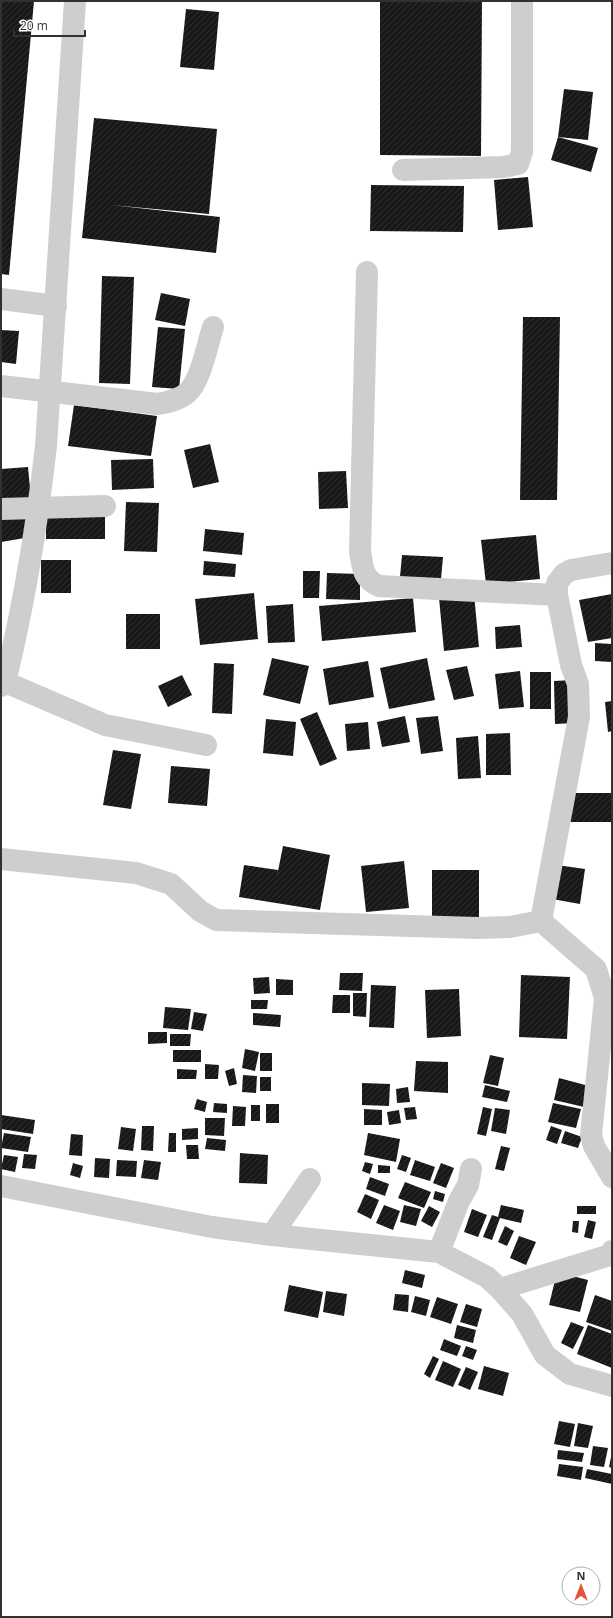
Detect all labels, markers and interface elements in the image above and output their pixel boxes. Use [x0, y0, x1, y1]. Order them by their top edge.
scale bar [14, 12, 85, 38]
text: 20 m [20, 17, 48, 34]
north arrow [561, 1566, 601, 1606]
text: N [577, 1568, 585, 1583]

